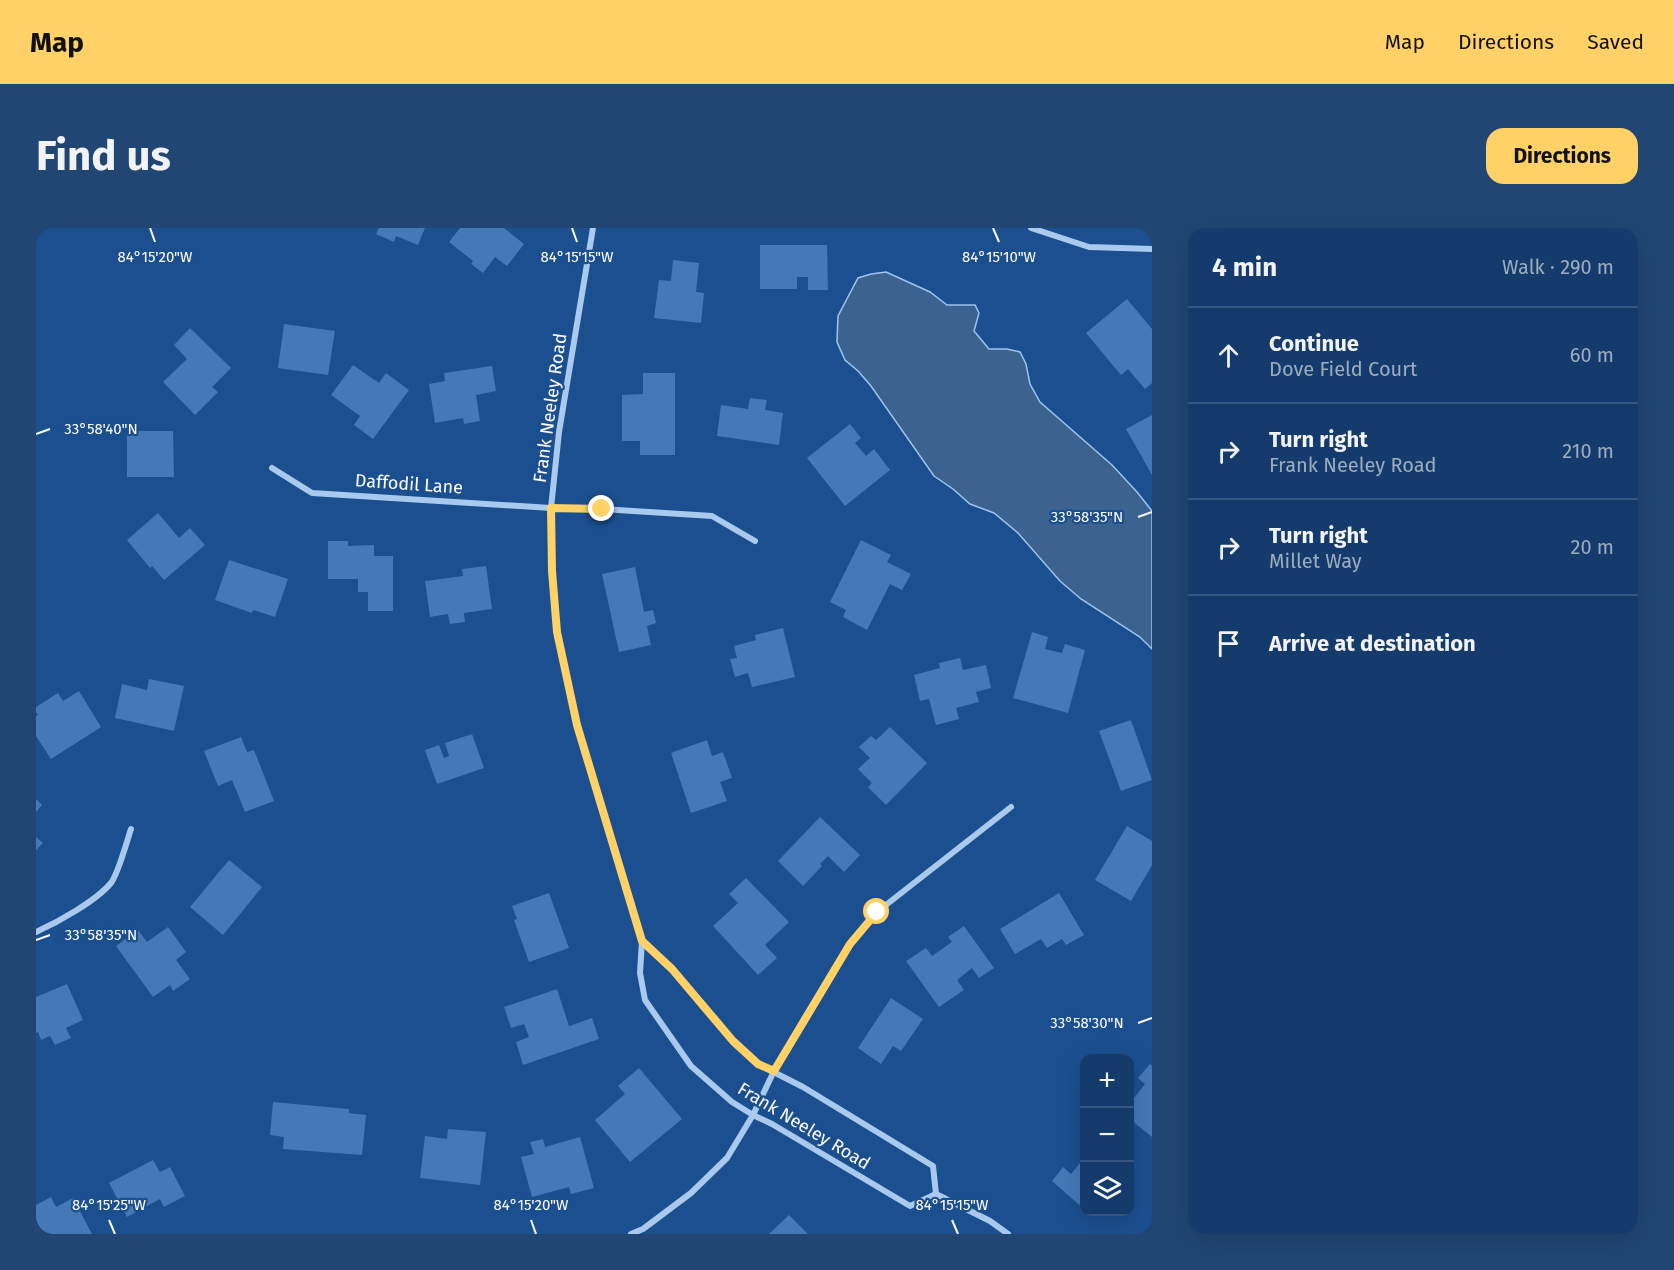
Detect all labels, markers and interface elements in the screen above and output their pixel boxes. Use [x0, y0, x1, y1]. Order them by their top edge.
text: Map [30, 26, 84, 59]
text: Map [1385, 29, 1425, 55]
text: Directions [1458, 29, 1554, 55]
text: Saved [1587, 29, 1644, 55]
button: Directions [1486, 128, 1638, 184]
text: Find us [36, 131, 171, 181]
text: 84°15'20"W [118, 248, 193, 266]
text: 84°15'15"W [541, 248, 614, 266]
text: 84°15'10"W [962, 248, 1037, 266]
text: 4 min [1212, 252, 1277, 283]
text: Walk · 290 m [1502, 255, 1614, 279]
text: Continue [1269, 330, 1359, 357]
street label: Frank Neeley Road [529, 332, 571, 484]
icon: ahead [1212, 339, 1245, 372]
text: 60 m [1570, 343, 1614, 367]
text: Dove Field Court [1269, 357, 1417, 381]
text: 33°58'40"N [64, 420, 138, 438]
text: Turn right [1269, 426, 1368, 453]
icon: right [1212, 435, 1245, 468]
text: 210 m [1562, 439, 1614, 463]
text: Frank Neeley Road [1269, 453, 1437, 477]
street label: Daffodil Lane [354, 469, 464, 499]
route end [588, 495, 614, 521]
text: 33°58'35"N [1051, 508, 1123, 526]
text: Turn right [1269, 522, 1368, 549]
icon: right [1212, 531, 1245, 564]
text: 20 m [1571, 535, 1614, 559]
text: Millet Way [1269, 549, 1362, 573]
icon: arrive [1212, 627, 1245, 660]
text: Arrive at destination [1269, 630, 1476, 657]
route start [863, 898, 889, 924]
text: 33°58'35"N [65, 926, 137, 944]
text: 33°58'30"N [1050, 1014, 1124, 1032]
map controls [1080, 1054, 1134, 1216]
button: + [1080, 1054, 1134, 1108]
street label: Frank Neeley Road [734, 1078, 874, 1174]
button: − [1080, 1108, 1134, 1162]
button: layers [1080, 1162, 1134, 1216]
text: 84°15'25"W [72, 1196, 147, 1214]
text: 84°15'20"W [494, 1196, 569, 1214]
text: 84°15'15"W [916, 1196, 989, 1214]

